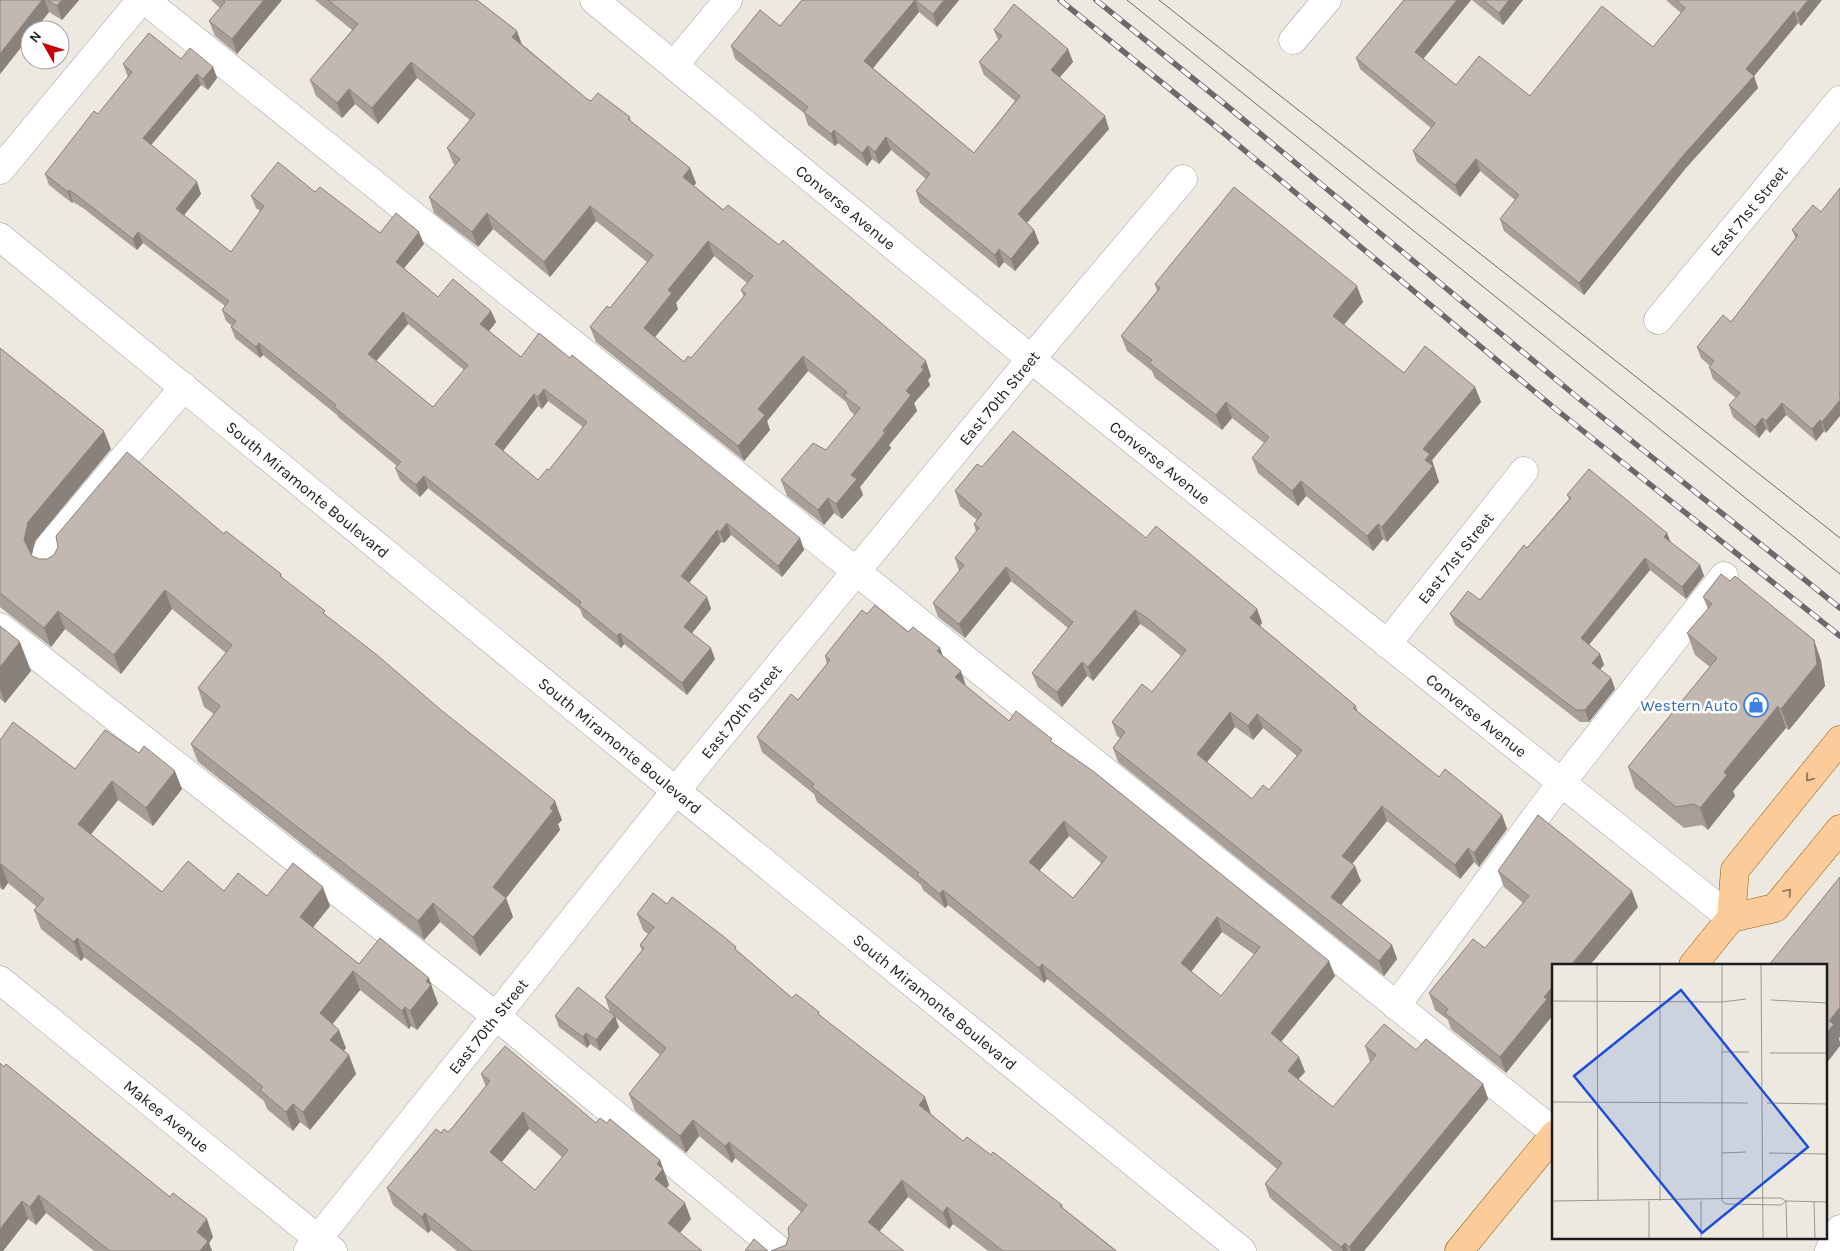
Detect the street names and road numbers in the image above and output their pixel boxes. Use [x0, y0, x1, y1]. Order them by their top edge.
street label: Converse Avenue [792, 160, 900, 253]
street label: East 71st Street [1706, 162, 1791, 259]
street label: East 70th Street [955, 347, 1043, 449]
street label: Converse Avenue [1106, 416, 1214, 508]
street label: South Miramonte Boulevard [222, 417, 393, 562]
street label: East 71st Street [1413, 508, 1497, 607]
street label: East 70th Street [697, 660, 785, 762]
street label: Converse Avenue [1423, 669, 1531, 761]
street label: South Miramonte Boulevard [535, 673, 706, 818]
street label: South Miramonte Boulevard [850, 930, 1021, 1074]
street label: East 70th Street [444, 975, 532, 1078]
street label: Makee Avenue [120, 1075, 213, 1156]

